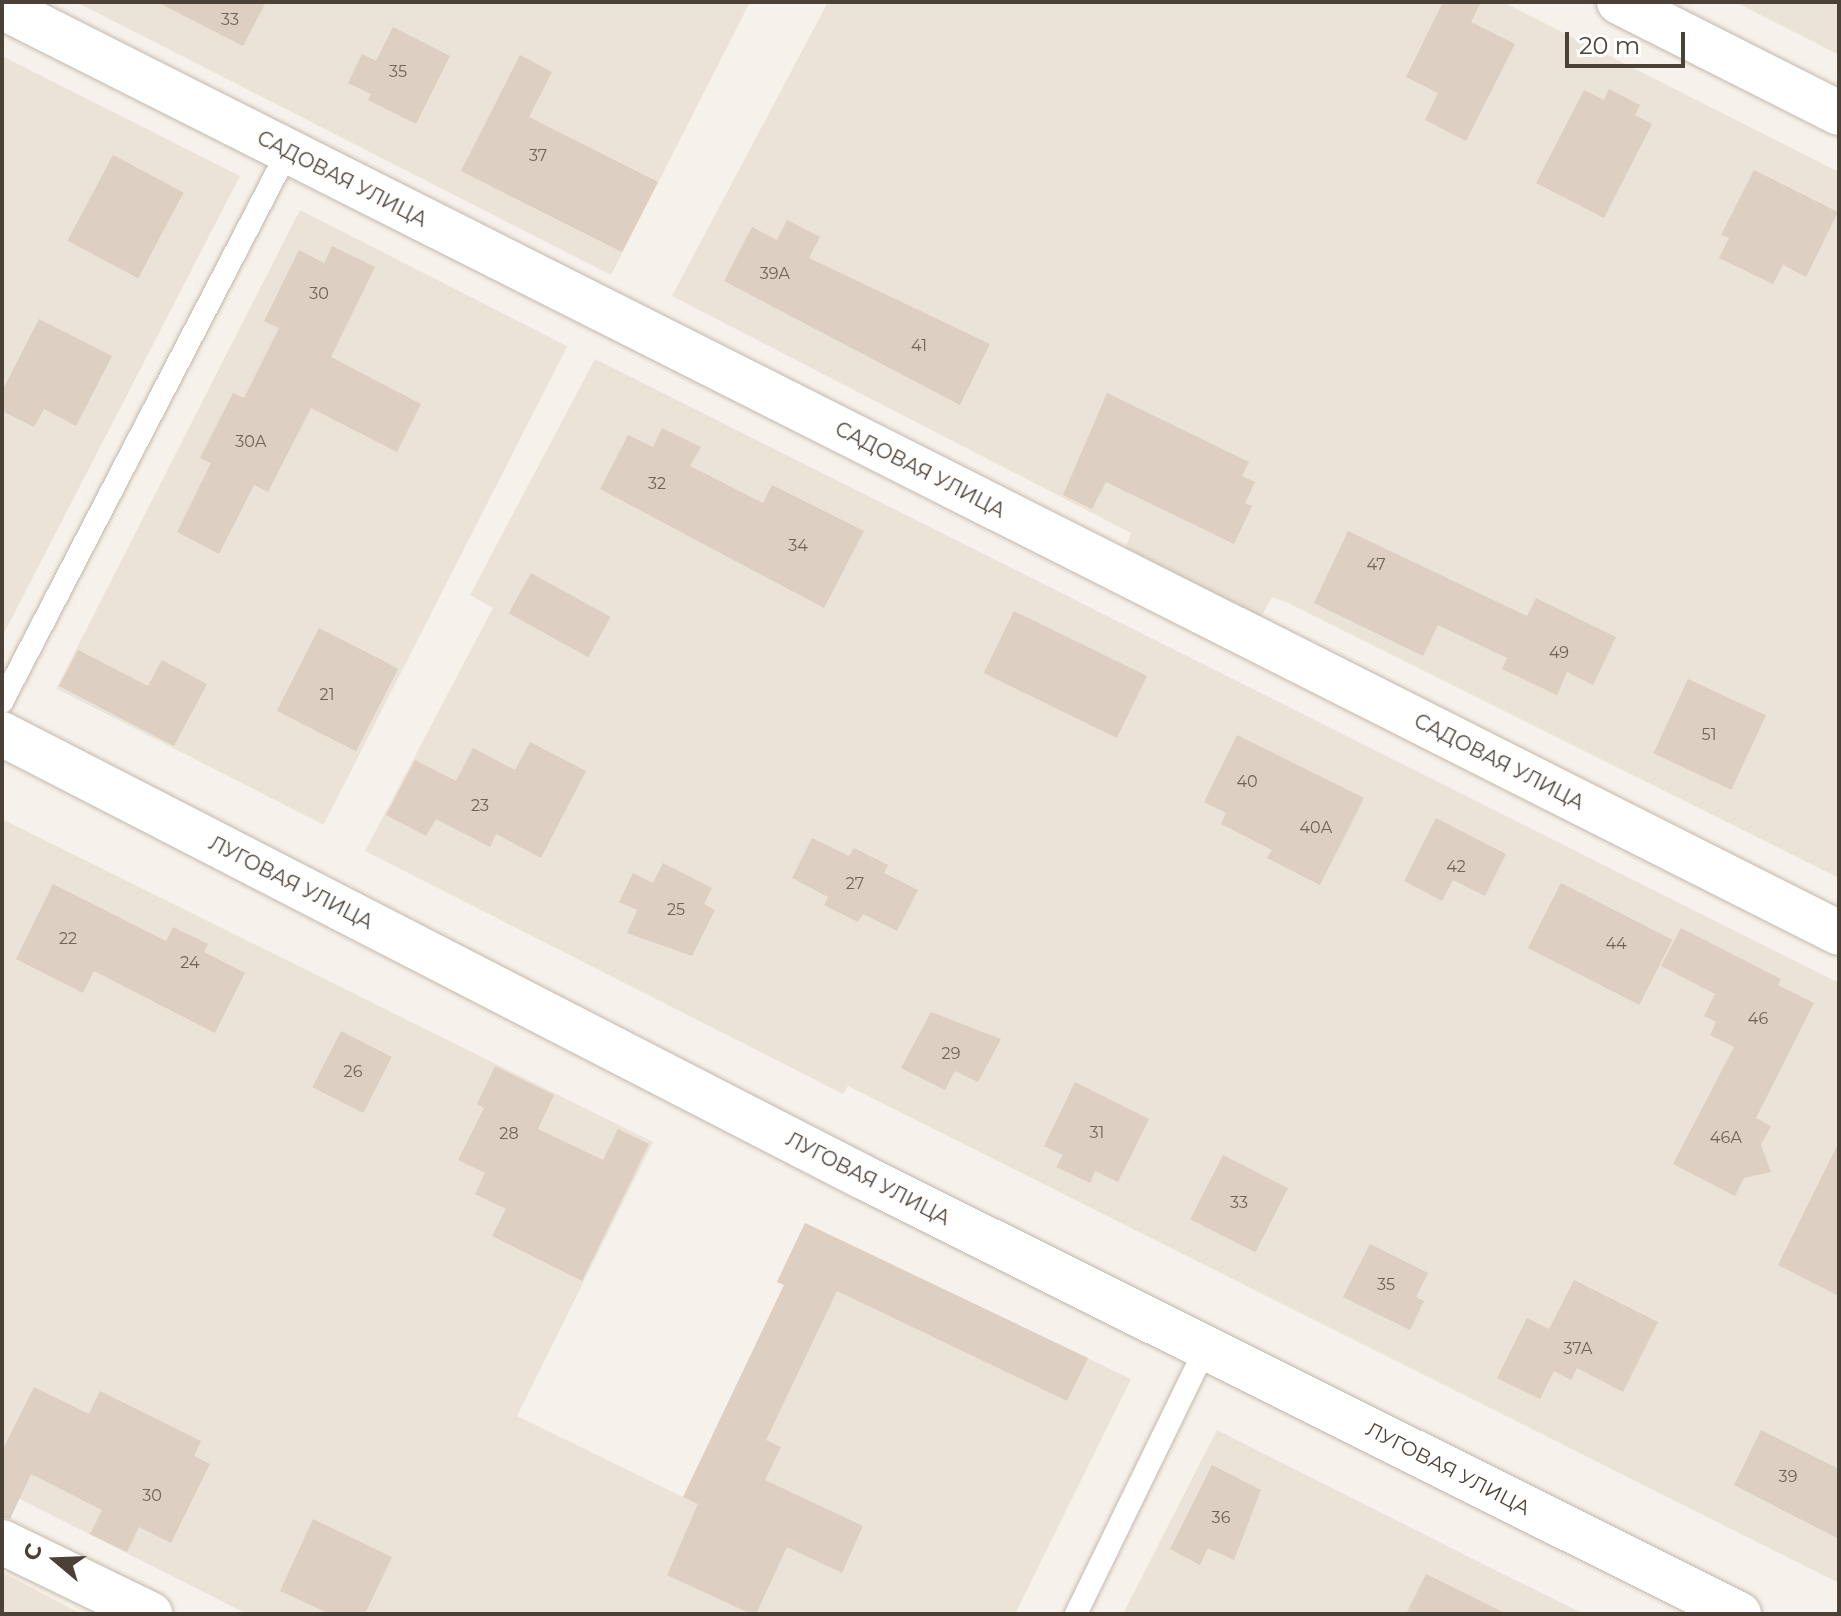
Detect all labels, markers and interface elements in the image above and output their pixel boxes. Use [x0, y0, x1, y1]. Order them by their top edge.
house number: 33 [221, 10, 239, 30]
scale bar [1569, 16, 1689, 66]
text: 20 m [1579, 31, 1640, 60]
house number: 35 [389, 62, 407, 82]
street label: САДОВАЯ УЛИЦА [253, 126, 431, 232]
house number: 37 [529, 146, 547, 166]
house number: 39А [760, 264, 790, 284]
house number: 30 [309, 284, 329, 304]
house number: 41 [911, 336, 927, 356]
street label: САДОВАЯ УЛИЦА [831, 417, 1009, 523]
house number: 30А [235, 432, 267, 452]
house number: 32 [648, 474, 666, 494]
house number: 34 [788, 536, 808, 556]
house number: 47 [1366, 555, 1386, 575]
house number: 49 [1549, 643, 1569, 663]
house number: 21 [320, 685, 334, 705]
street label: САДОВАЯ УЛИЦА [1410, 709, 1588, 815]
house number: 51 [1702, 725, 1716, 745]
house number: 40 [1236, 772, 1258, 792]
house number: 23 [471, 796, 489, 816]
house number: 40А [1300, 818, 1332, 838]
street label: ЛУГОВАЯ УЛИЦА [205, 831, 377, 935]
house number: 42 [1446, 857, 1466, 877]
house number: 27 [846, 874, 864, 894]
house number: 25 [667, 900, 685, 920]
house number: 22 [59, 929, 77, 949]
house number: 44 [1605, 934, 1627, 954]
house number: 24 [180, 953, 200, 973]
house number: 46 [1748, 1009, 1768, 1029]
house number: 29 [942, 1044, 960, 1064]
house number: 26 [344, 1062, 362, 1082]
house number: 31 [1090, 1123, 1104, 1143]
house number: 28 [499, 1124, 519, 1144]
street label: ЛУГОВАЯ УЛИЦА [782, 1127, 954, 1231]
house number: 46А [1710, 1128, 1742, 1148]
house number: 33 [1230, 1193, 1248, 1213]
house number: 35 [1377, 1275, 1395, 1295]
house number: 37А [1563, 1339, 1593, 1359]
street label: ЛУГОВАЯ УЛИЦА [1362, 1417, 1534, 1521]
house number: 39 [1779, 1467, 1797, 1487]
house number: 30 [142, 1486, 162, 1506]
house number: 36 [1212, 1508, 1230, 1528]
north arrow [16, 1520, 96, 1600]
text: С [17, 1540, 48, 1564]

